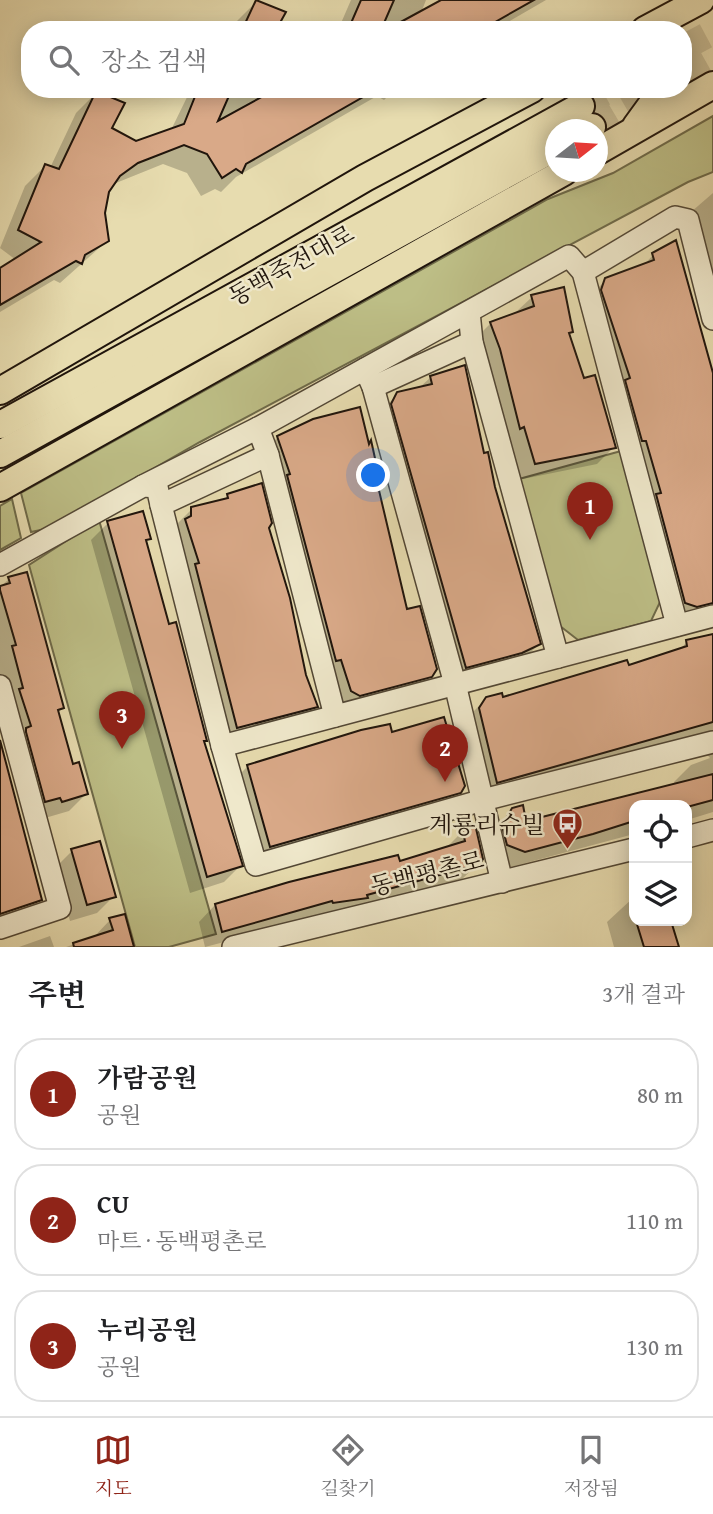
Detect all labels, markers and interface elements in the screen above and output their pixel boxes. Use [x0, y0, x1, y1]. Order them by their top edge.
search box [21, 21, 692, 98]
icon: search [45, 41, 83, 79]
text: 장소 검색 [101, 41, 207, 80]
north arrow [545, 119, 608, 182]
street label: 동백죽전대로 [222, 216, 360, 314]
your location [356, 458, 390, 492]
pin: 1 [567, 482, 613, 540]
pin: 3 [99, 691, 145, 749]
pin: 2 [422, 724, 468, 782]
map controls [629, 800, 692, 926]
button: locate [629, 800, 692, 863]
place label: 계룡리슈빌 [429, 807, 545, 842]
bus stop icon: 계룡리슈빌 [551, 807, 585, 851]
street label: 동백평촌로 [367, 842, 487, 904]
button: layers [629, 863, 692, 926]
text: 주변 [28, 972, 86, 1016]
text: 3개 결과 [602, 977, 685, 1010]
text: 가람공원 [97, 1058, 197, 1097]
text: 1 [47, 1078, 59, 1111]
text: 80 m [637, 1078, 683, 1111]
text: 공원 [97, 1098, 141, 1131]
text: CU [97, 1184, 129, 1223]
text: 2 [47, 1204, 59, 1237]
text: 110 m [626, 1204, 683, 1237]
text: 마트 · 동백평촌로 [97, 1224, 266, 1257]
text: 누리공원 [97, 1310, 197, 1349]
text: 3 [47, 1330, 59, 1363]
text: 130 m [626, 1330, 683, 1363]
text: 공원 [97, 1350, 141, 1383]
tab: 지도 [94, 1431, 132, 1502]
tab: 길찾기 [320, 1431, 375, 1502]
tab: 저장됨 [564, 1431, 619, 1502]

